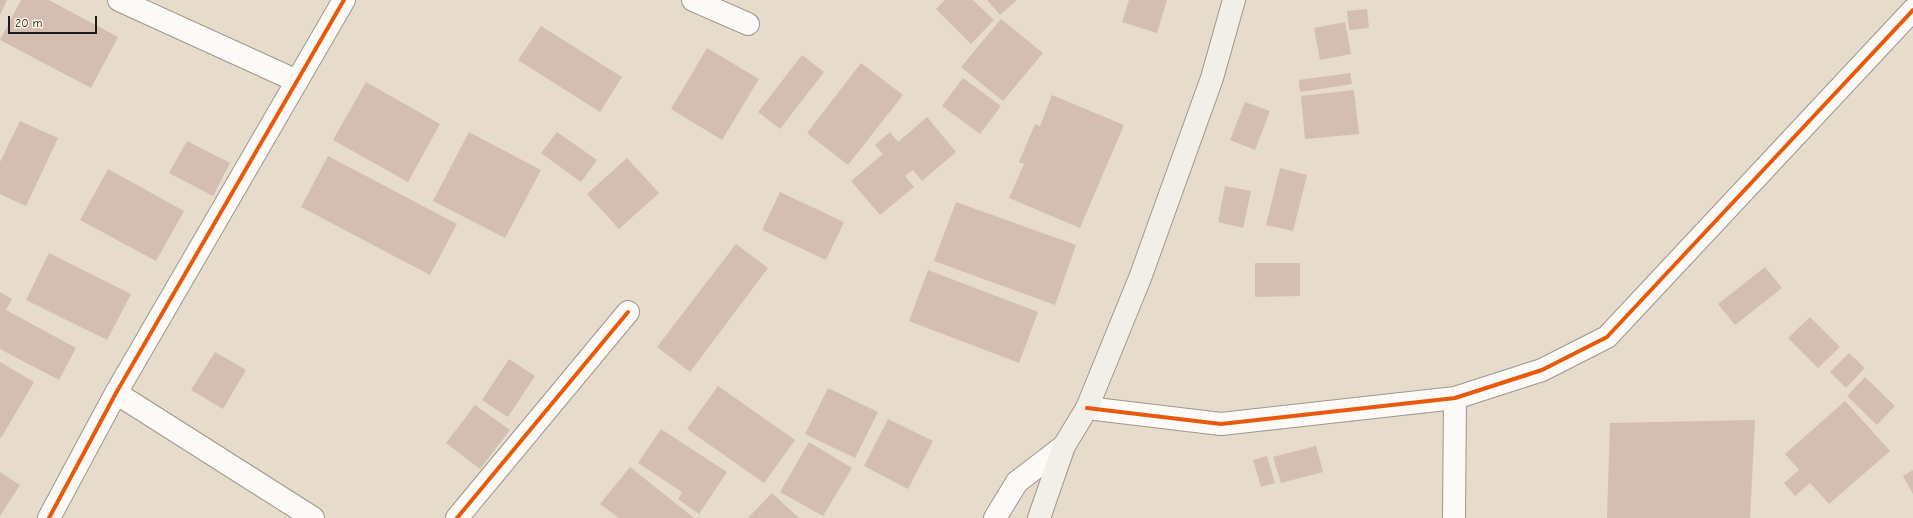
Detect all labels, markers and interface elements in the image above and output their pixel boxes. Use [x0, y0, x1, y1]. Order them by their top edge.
scale bar [10, 8, 99, 34]
text: 20 m [15, 16, 43, 30]

